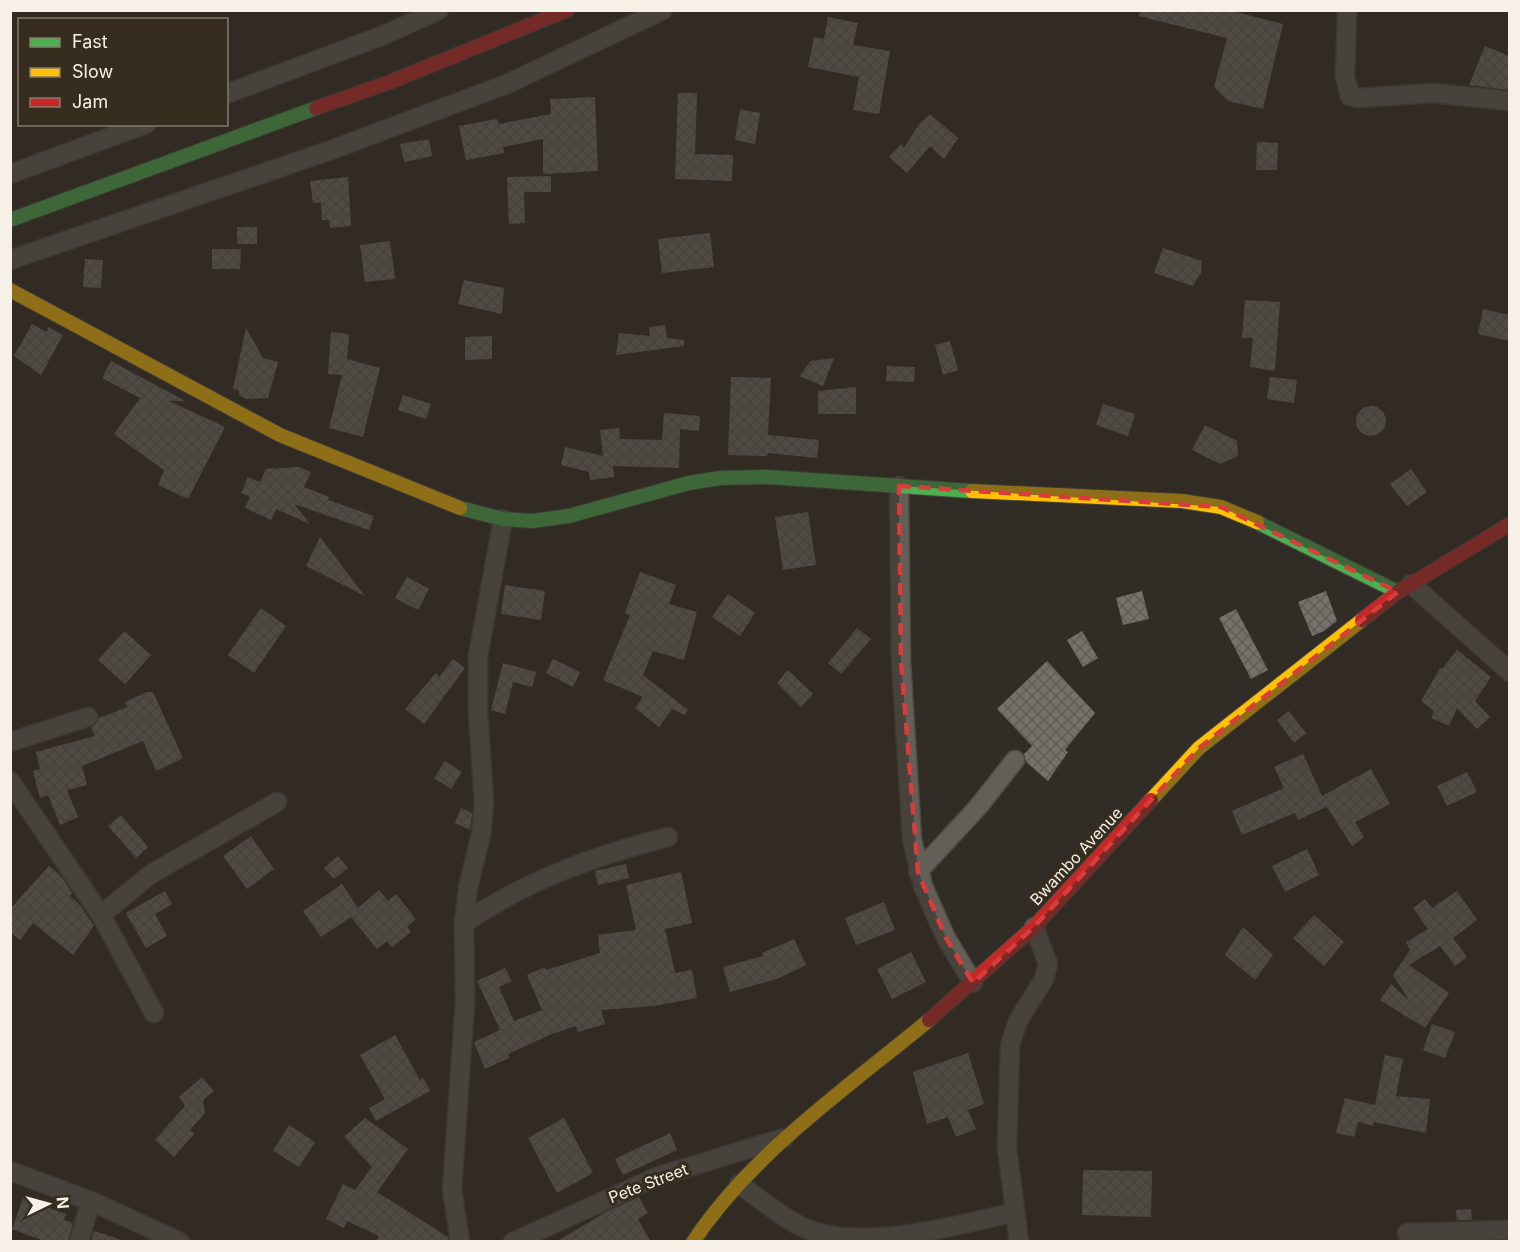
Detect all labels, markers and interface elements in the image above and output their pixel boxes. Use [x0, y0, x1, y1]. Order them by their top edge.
legend [18, 18, 228, 126]
text: Fast [72, 31, 108, 52]
text: Slow [72, 61, 113, 82]
text: Jam [72, 91, 108, 112]
street label: Bwambo Avenue [1025, 803, 1127, 909]
street label: Pete Street [605, 1159, 691, 1207]
north arrow [18, 1174, 78, 1234]
text: N [52, 1196, 73, 1210]

